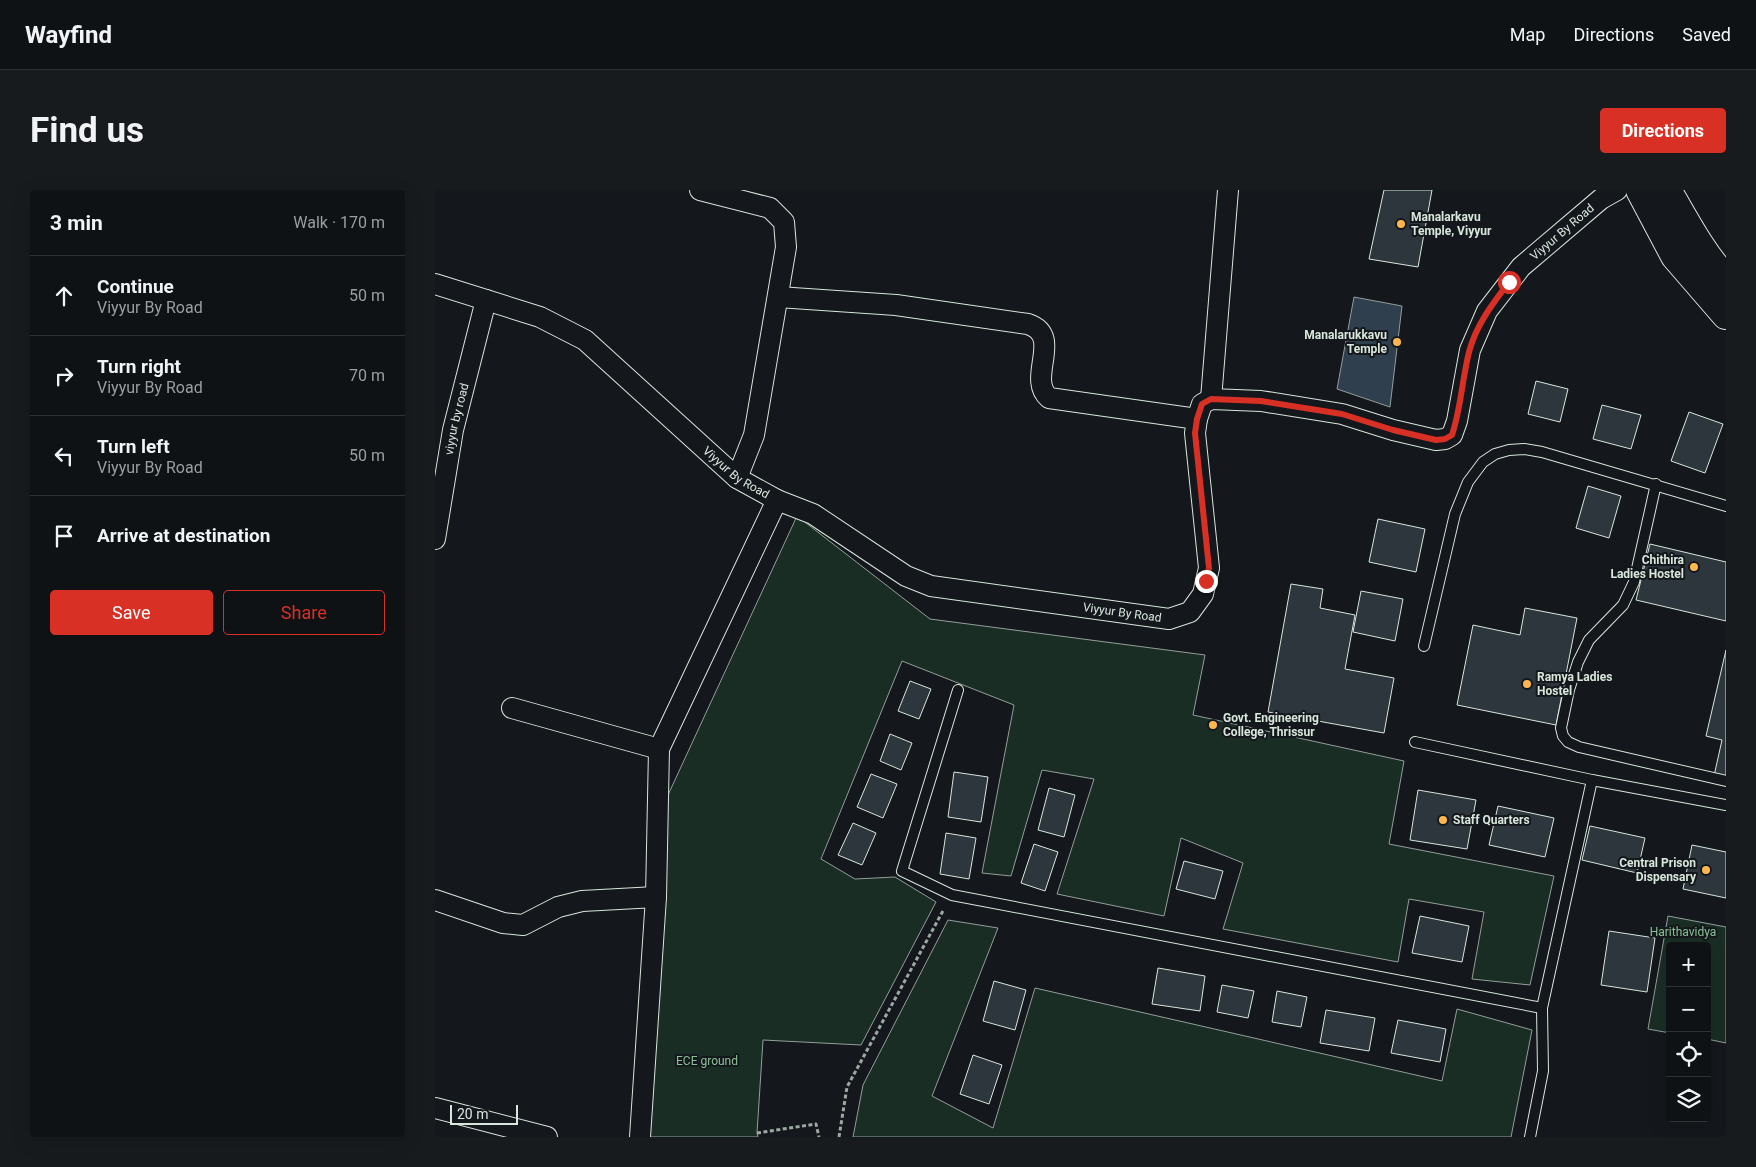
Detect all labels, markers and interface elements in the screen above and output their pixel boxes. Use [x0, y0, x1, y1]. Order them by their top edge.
text: Wayfind [25, 21, 112, 49]
text: Map [1510, 24, 1545, 45]
text: Directions [1573, 24, 1654, 45]
text: Saved [1682, 24, 1731, 45]
button: Directions [1600, 108, 1726, 153]
text: Find us [30, 110, 144, 151]
street label: Viyyur By Road [1527, 201, 1597, 263]
place label: Manalarkavu Temple, Viyyur [1411, 210, 1492, 238]
text: 3 min [50, 211, 103, 235]
text: Walk · 170 m [293, 213, 385, 232]
marker: Manalarkavu Temple, Viyyur [1395, 218, 1407, 230]
route start [1498, 271, 1521, 294]
text: Continue [97, 275, 174, 298]
icon: ahead [50, 282, 78, 310]
text: 50 m [349, 286, 385, 305]
text: Viyyur By Road [97, 298, 203, 317]
place label: Manalarukkavu Temple [1304, 328, 1388, 356]
marker: Manalarukkavu Temple [1391, 336, 1403, 348]
text: Turn right [97, 355, 181, 378]
icon: right [50, 362, 78, 390]
text: 70 m [349, 366, 385, 385]
text: Viyyur By Road [97, 378, 203, 397]
street label: viyyur by road [442, 382, 472, 456]
text: Turn left [97, 435, 170, 458]
icon: left [50, 442, 78, 470]
street label: Viyyur By Road [700, 444, 772, 501]
text: 50 m [349, 446, 385, 465]
text: Viyyur By Road [97, 458, 203, 477]
icon: arrive [50, 522, 78, 550]
text: Arrive at destination [97, 524, 270, 547]
place label: Chithira Ladies Hostel [1610, 553, 1685, 581]
marker: Chithira Ladies Hostel [1688, 561, 1700, 573]
route end [1195, 570, 1218, 593]
button: Save [50, 590, 213, 635]
button: Share [223, 590, 385, 635]
street label: Viyyur By Road [1082, 600, 1163, 625]
place label: Ramya Ladies Hostel [1537, 670, 1612, 698]
marker: Ramya Ladies Hostel [1521, 678, 1533, 690]
place label: Govt. Engineering College, Thrissur [1223, 711, 1319, 739]
marker: Govt. Engineering College, Thrissur [1207, 719, 1219, 731]
place label: Staff Quarters [1453, 813, 1530, 827]
marker: Staff Quarters [1437, 814, 1449, 826]
place label: Central Prison Dispensary [1619, 856, 1697, 884]
marker: Central Prison Dispensary [1700, 864, 1712, 876]
park label: Harithavidya [1650, 925, 1716, 939]
map controls [1666, 942, 1711, 1122]
button: + [1666, 942, 1711, 987]
button: − [1666, 987, 1711, 1032]
button: locate [1666, 1032, 1711, 1077]
park label: ECE ground [676, 1054, 738, 1068]
button: layers [1666, 1077, 1711, 1122]
scale bar [450, 1102, 517, 1125]
text: 20 m [457, 1106, 489, 1122]

